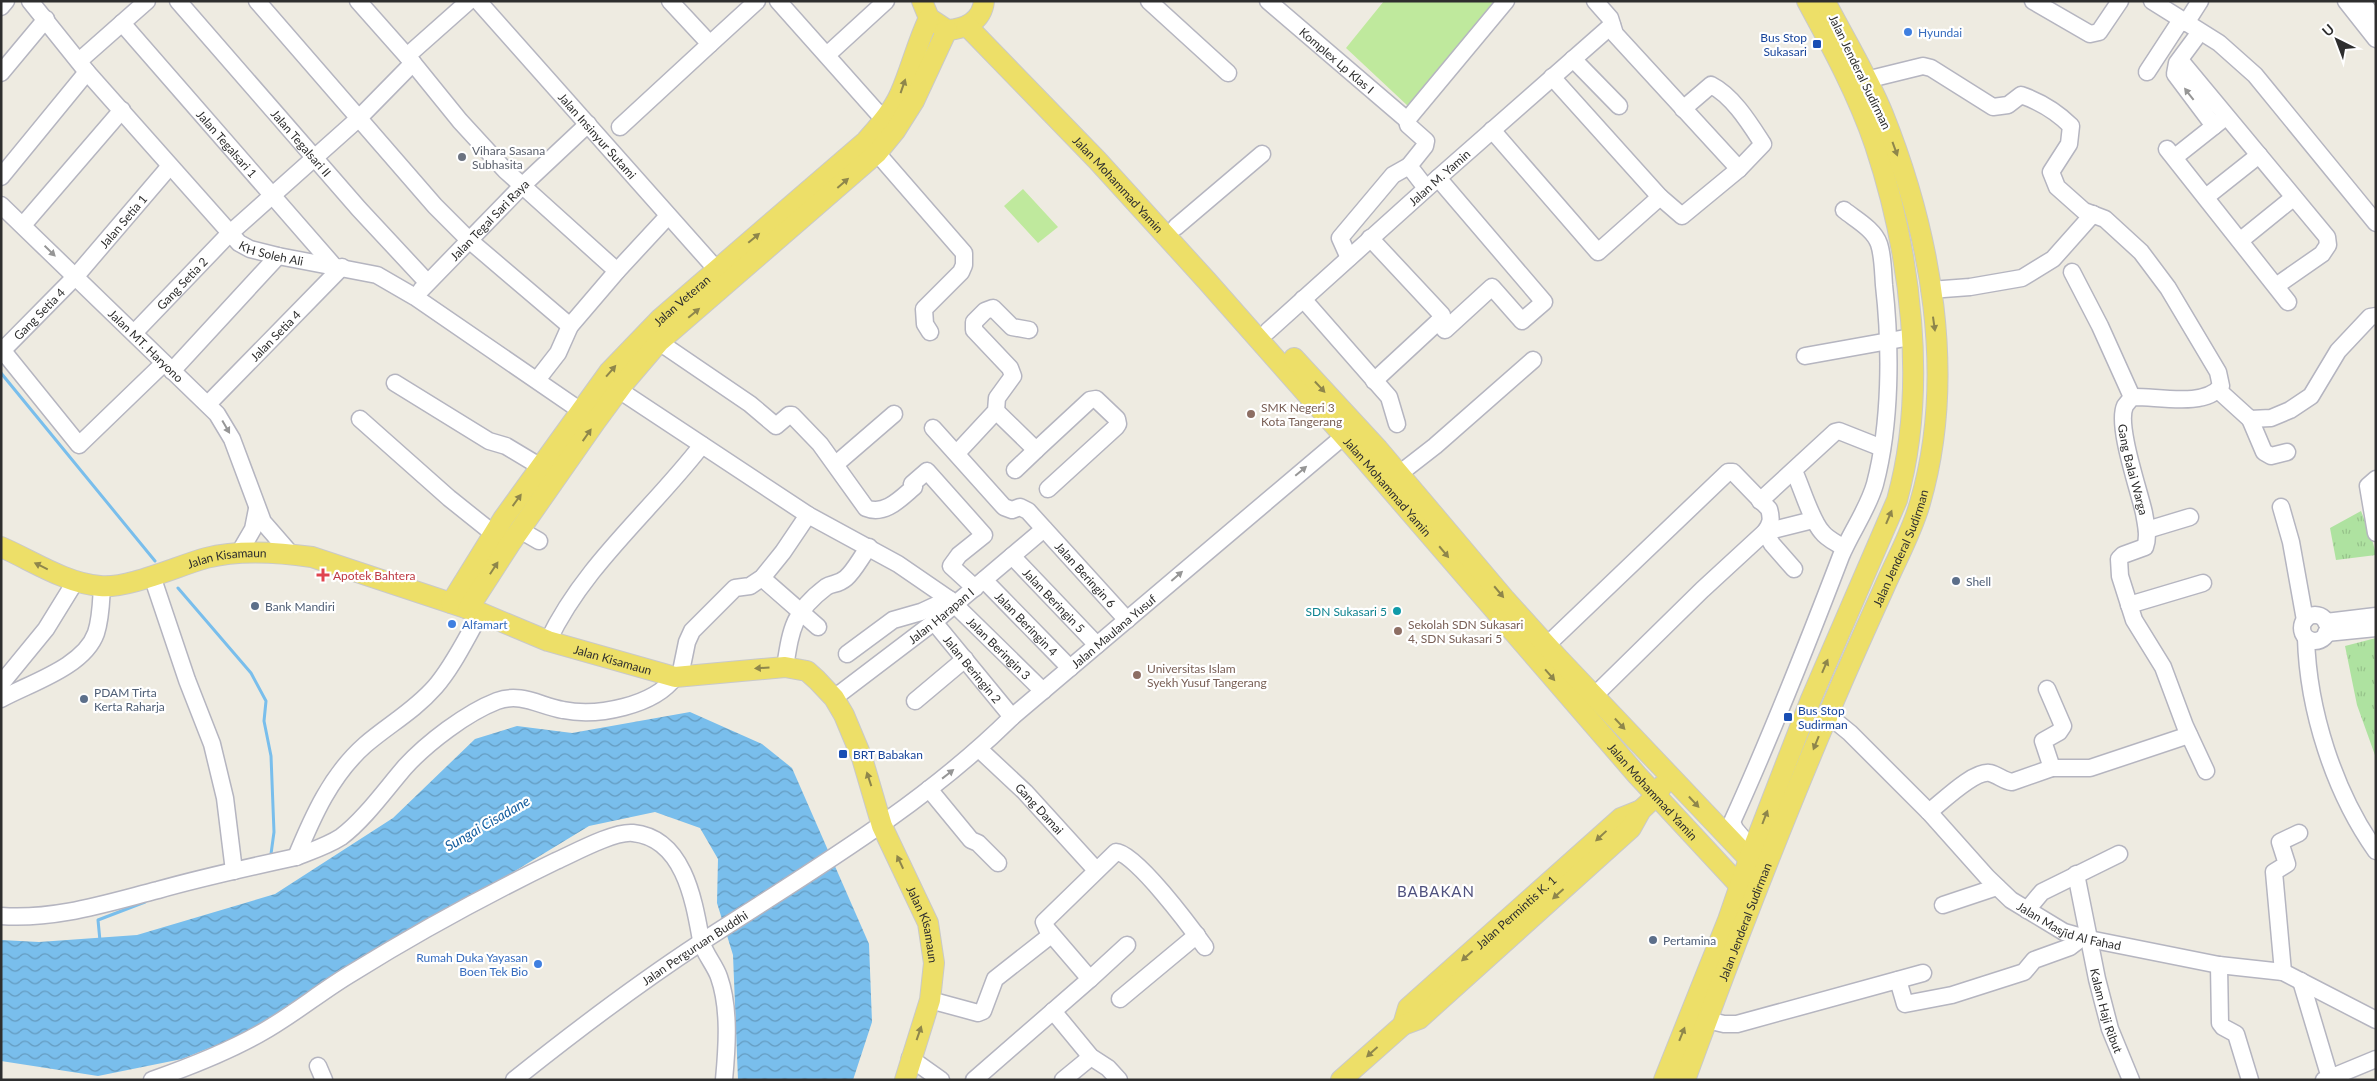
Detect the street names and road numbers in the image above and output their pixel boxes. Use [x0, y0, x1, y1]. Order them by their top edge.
street label: Jalan Jenderal Sudirman [1826, 12, 1894, 132]
street label: Komplex Lp Klas I [1297, 24, 1378, 96]
street label: Jalan Insinyur Sutami [555, 89, 640, 182]
street label: Jalan Tegalsari II [268, 106, 335, 180]
street label: Jalan Tegalsari 1 [194, 107, 261, 180]
street label: Jalan Mohammad Yamin [1070, 133, 1167, 236]
street label: Jalan M. Yamin [1405, 146, 1473, 209]
street label: Jalan Tegal Sari Raya [447, 176, 532, 263]
street label: Jalan Setia 1 [96, 191, 150, 251]
street label: KH Soleh Ali [236, 237, 305, 268]
street label: Gang Setia 2 [153, 254, 210, 313]
street label: Jalan Veteran [650, 272, 713, 329]
street label: Gang Setia 4 [10, 284, 68, 343]
street label: Jalan MT. Haryono [106, 306, 187, 385]
street label: Jalan Setia 4 [247, 307, 303, 364]
street label: Gang Balai Warga [2116, 423, 2152, 516]
street label: Jalan Mohammad Yamin [1341, 434, 1435, 539]
street label: Jalan Jenderal Sudirman [1869, 488, 1931, 609]
street label: Jalan Beringin 6 [1052, 539, 1119, 610]
street label: Jalan Kisamaun [185, 545, 267, 571]
street label: Jalan Beringin 5 [1020, 565, 1088, 635]
street label: Jalan Harapan I [905, 584, 977, 647]
street label: Jalan Beringin 4 [992, 589, 1061, 659]
street label: Jalan Maulana Yusuf [1068, 591, 1160, 671]
street label: Jalan Beringin 3 [964, 614, 1034, 683]
street label: Jalan Beringin 2 [940, 632, 1005, 706]
street label: Jalan Kisamaun [572, 641, 654, 678]
street label: Jalan Mohammad Yamin [1605, 740, 1701, 843]
street label: Gang Damai [1012, 780, 1067, 837]
street label: Jalan Jenderal Sudirman [1715, 860, 1774, 983]
street label: Jalan Permintis K. 1 [1472, 872, 1559, 952]
street label: Jalan Kisamaun [904, 883, 941, 964]
street label: Jalan Masjid Al Fahad [2014, 898, 2122, 953]
street label: Jalan Perguruan Buddhi [639, 907, 750, 988]
street label: Kalam Haji Ribut [2088, 967, 2127, 1056]

